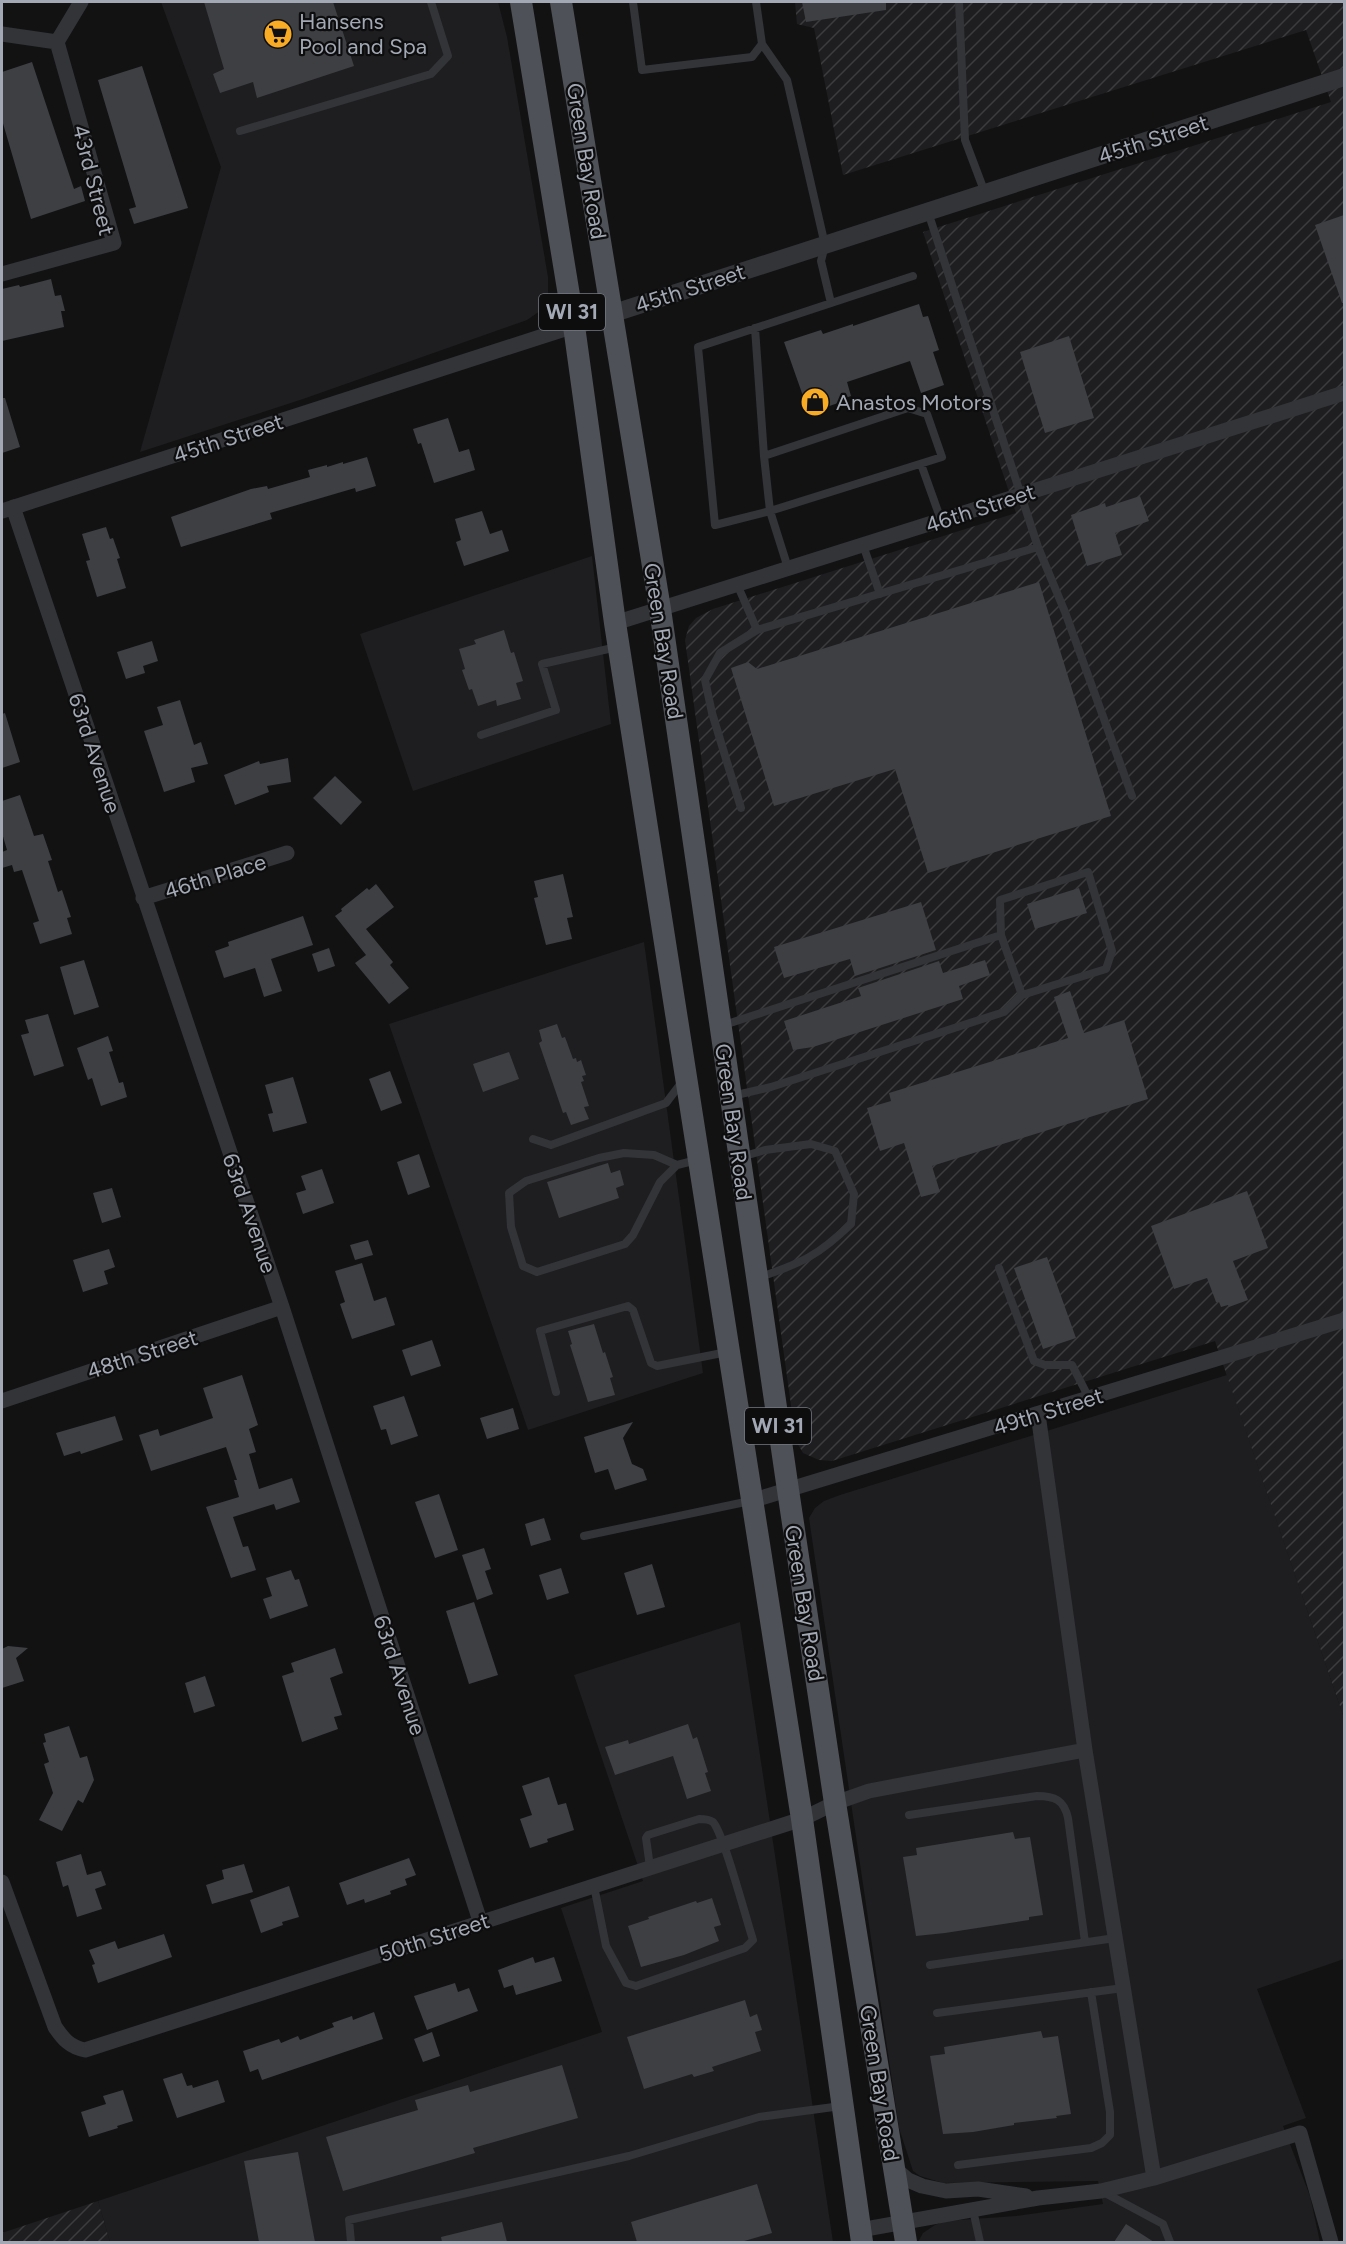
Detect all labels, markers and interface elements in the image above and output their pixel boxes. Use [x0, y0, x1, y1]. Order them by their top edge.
place label: Hansens Pool and Spa [299, 8, 427, 60]
supermarket icon: Hansens Pool and Spa [262, 18, 294, 50]
street label: Green Bay Road [561, 81, 612, 241]
street label: 45th Street [1095, 109, 1212, 170]
street label: 43rd Street [67, 122, 120, 238]
street label: 45th Street [632, 258, 749, 319]
road number: WI 31 [539, 294, 605, 330]
shop icon: Anastos Motors [799, 386, 831, 418]
place label: Anastos Motors [836, 389, 991, 416]
street label: 45th Street [170, 408, 287, 469]
street label: 46th Street [922, 478, 1038, 539]
street label: Green Bay Road [638, 561, 689, 721]
street label: 63rd Avenue [62, 690, 127, 817]
street label: 46th Place [161, 848, 269, 905]
street label: Green Bay Road [709, 1042, 758, 1202]
street label: 63rd Avenue [216, 1150, 283, 1276]
street label: 48th Street [83, 1324, 201, 1385]
street label: 49th Street [990, 1382, 1106, 1441]
road number: WI 31 [745, 1408, 811, 1444]
street label: Green Bay Road [779, 1523, 830, 1683]
street label: 63rd Avenue [367, 1612, 432, 1739]
street label: 50th Street [376, 1907, 493, 1968]
street label: Green Bay Road [854, 2003, 905, 2163]

